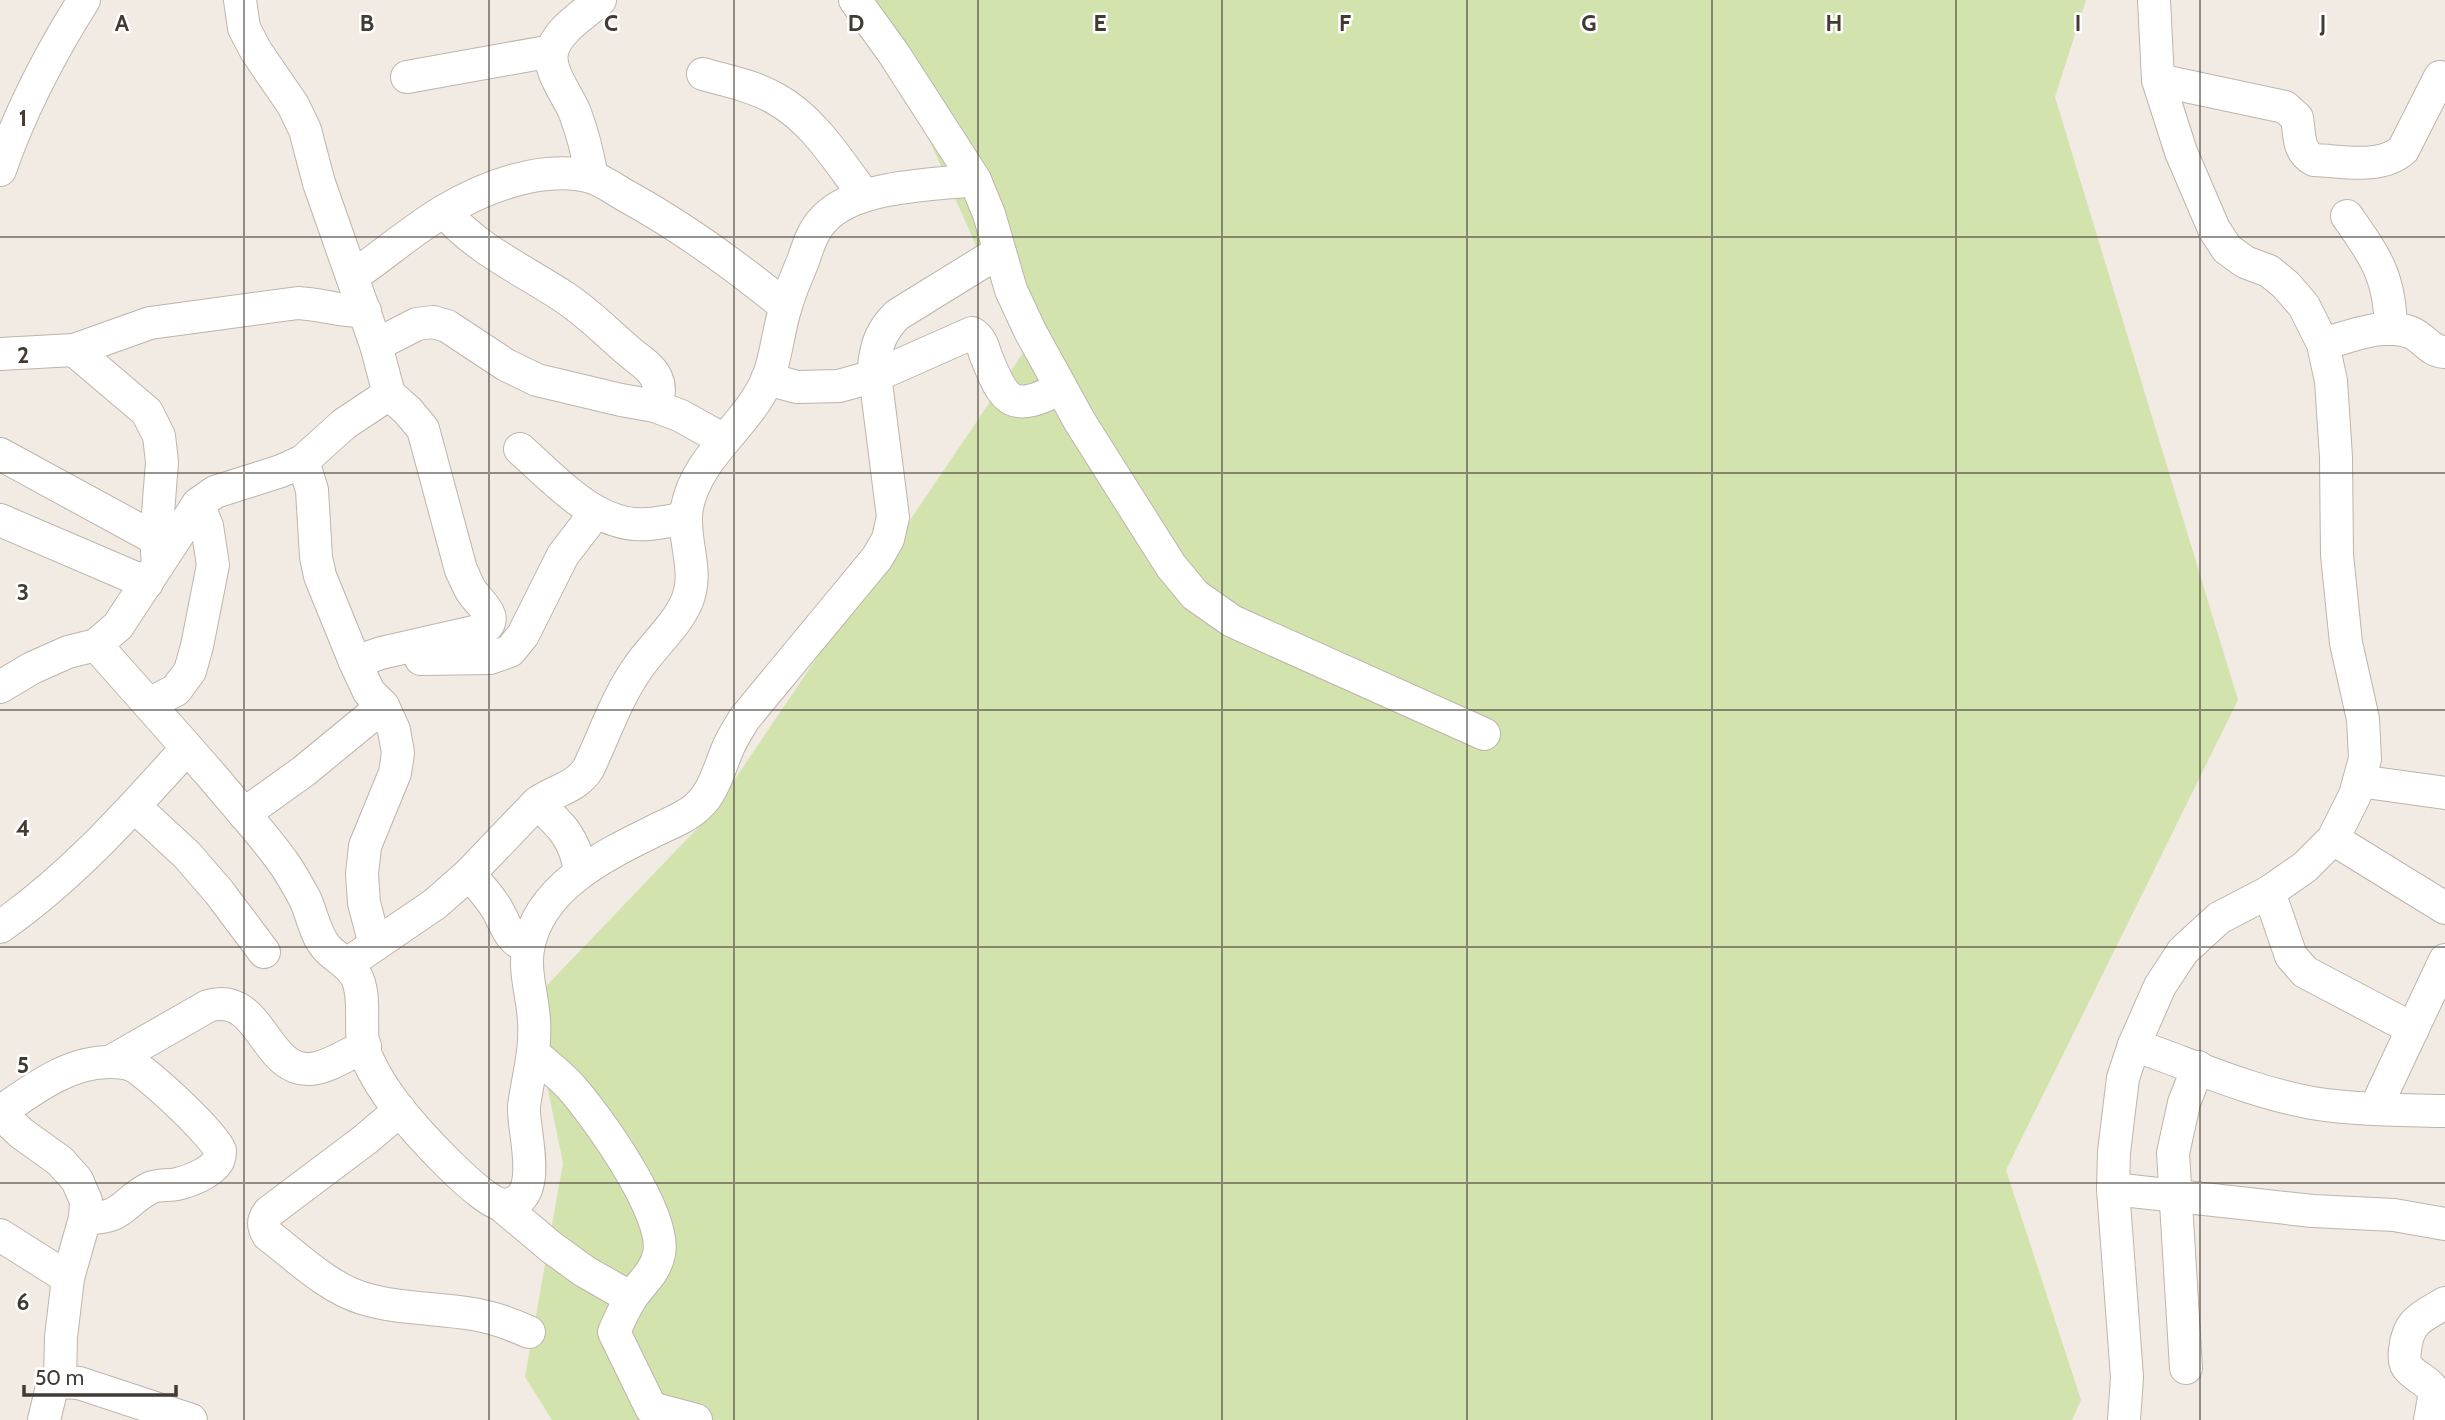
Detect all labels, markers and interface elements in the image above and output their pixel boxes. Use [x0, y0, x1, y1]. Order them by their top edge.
text: A [115, 9, 130, 37]
text: B [360, 9, 374, 37]
text: C [604, 9, 618, 37]
text: D [848, 9, 864, 37]
text: E [1093, 9, 1107, 37]
text: F [1339, 9, 1351, 37]
text: G [1581, 9, 1597, 37]
text: H [1826, 9, 1842, 37]
text: I [2075, 9, 2081, 37]
text: J [2319, 9, 2326, 37]
text: 1 [19, 104, 27, 132]
text: 2 [17, 341, 29, 369]
text: 3 [17, 578, 29, 606]
text: 4 [16, 814, 30, 842]
text: 5 [17, 1051, 29, 1079]
text: 6 [17, 1288, 29, 1316]
scale bar [24, 1354, 177, 1398]
text: 50 m [35, 1365, 84, 1390]

